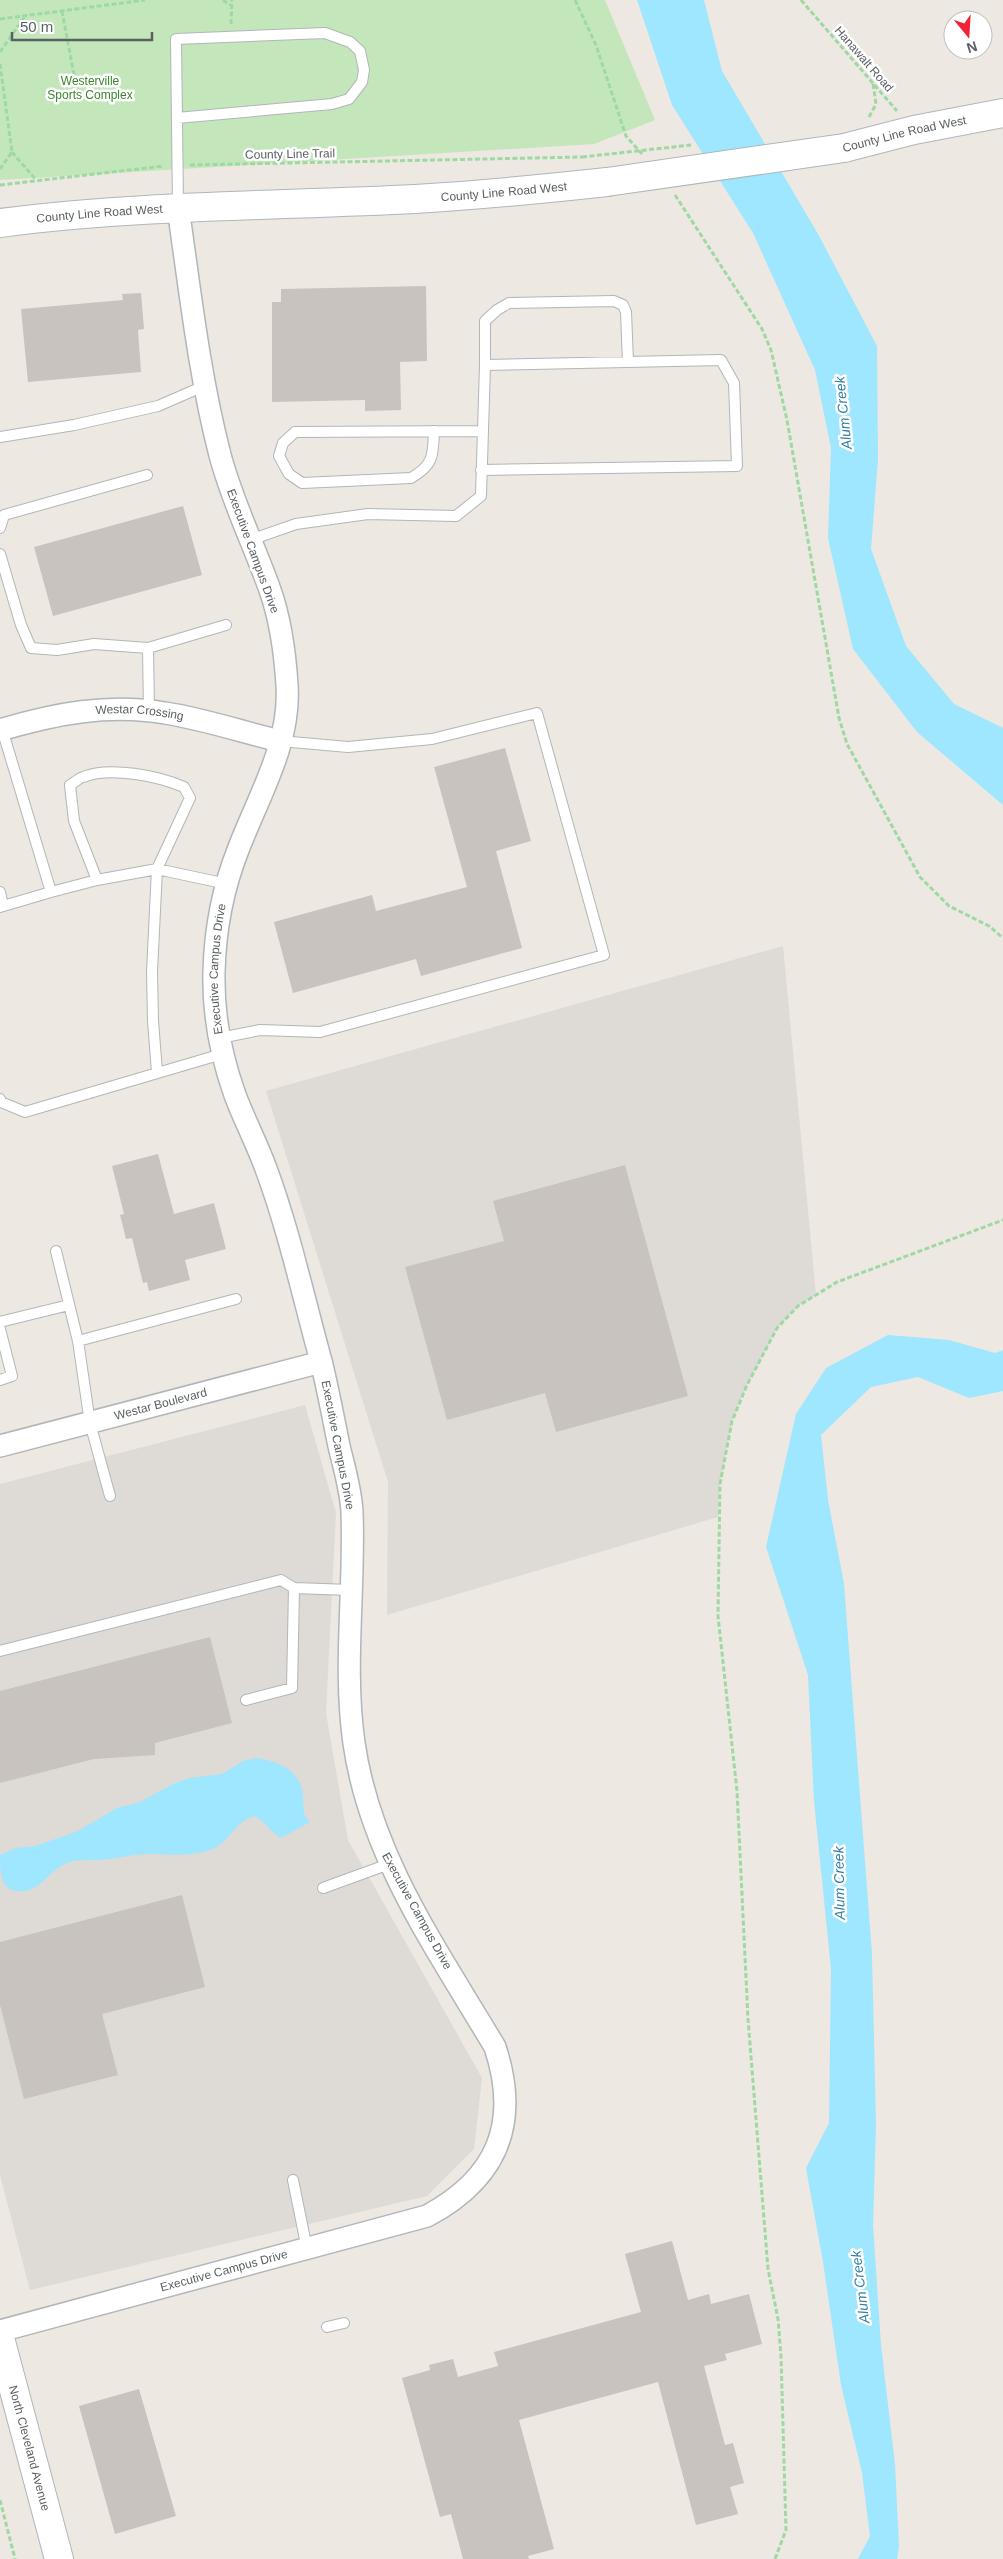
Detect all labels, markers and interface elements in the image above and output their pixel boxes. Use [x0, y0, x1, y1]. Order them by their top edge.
scale bar [12, 10, 152, 42]
north arrow [943, 10, 993, 60]
text: 50 m [20, 18, 53, 35]
street label: Hanawalt Road [832, 23, 896, 95]
text: N [965, 38, 979, 57]
park label: Westerville Sports Complex [47, 74, 133, 102]
street label: County Line Road West [841, 113, 968, 155]
street label: County Line Trail [245, 146, 335, 162]
street label: County Line Road West [440, 179, 568, 204]
street label: County Line Road West [36, 202, 164, 226]
water label: Alum Creek [831, 375, 855, 451]
street label: Executive Campus Drive [224, 487, 282, 615]
street label: Westar Crossing [95, 702, 185, 723]
street label: Executive Campus Drive [207, 902, 229, 1035]
street label: Executive Campus Drive [319, 1379, 357, 1511]
street label: Westar Boulevard [113, 1385, 208, 1423]
water label: Alum Creek [830, 1845, 848, 1921]
street label: Executive Campus Drive [379, 1850, 455, 1972]
street label: Executive Campus Drive [159, 2247, 290, 2295]
water label: Alum Creek [847, 2249, 873, 2325]
street label: North Cleveland Avenue [6, 2384, 53, 2513]

